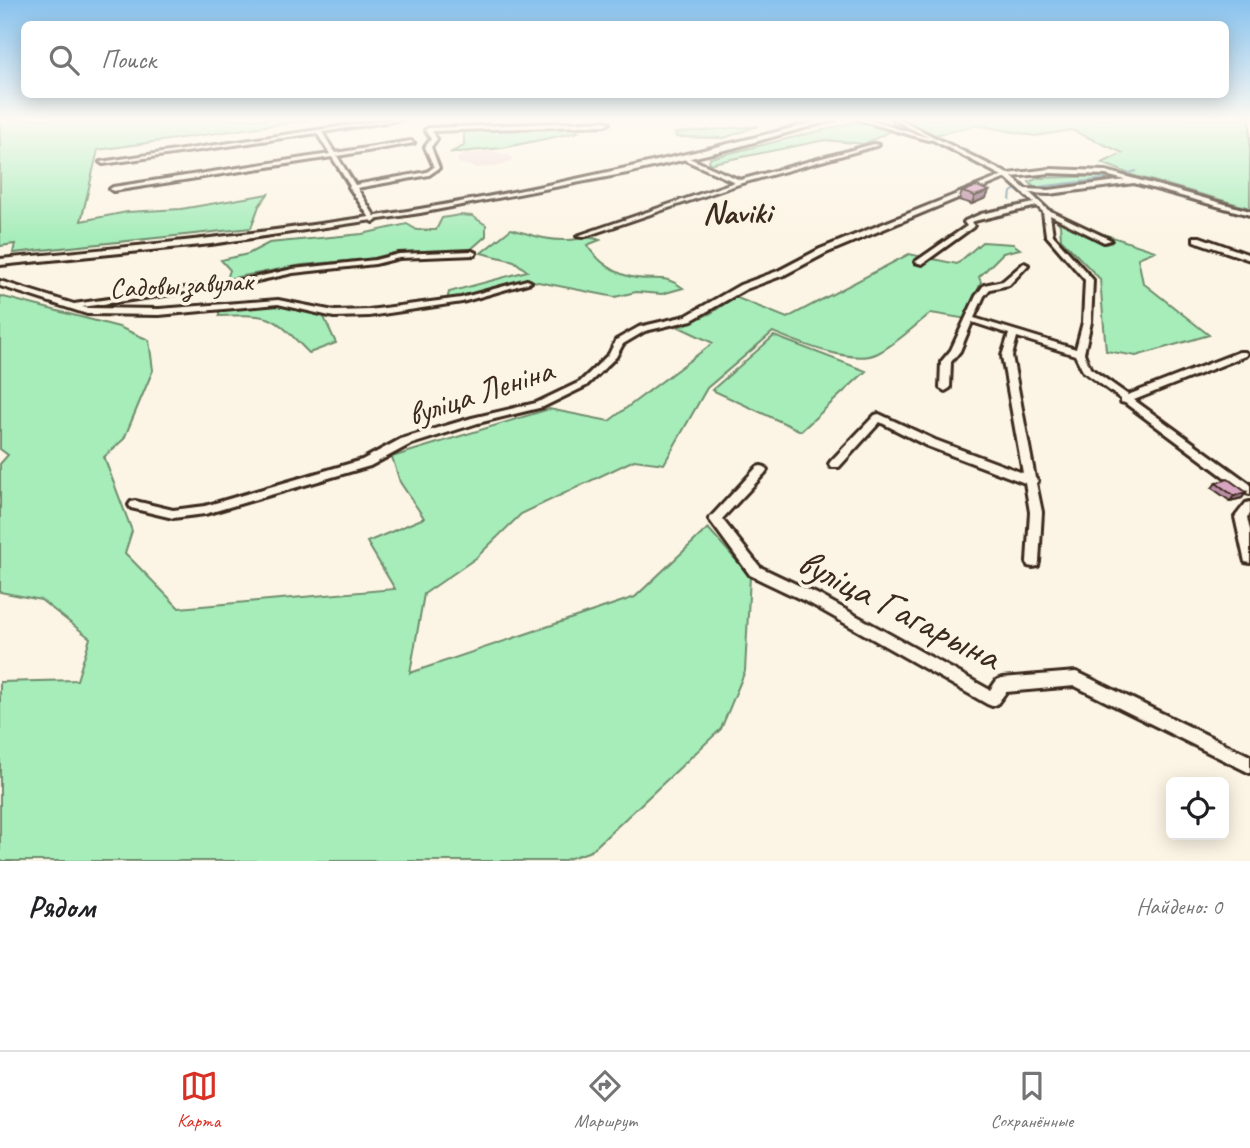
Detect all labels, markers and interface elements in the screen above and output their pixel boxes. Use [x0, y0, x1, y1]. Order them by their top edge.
search box [21, 21, 1229, 98]
icon: search [45, 41, 83, 79]
text: Поиск [101, 43, 156, 76]
district label: Naviki [703, 192, 776, 233]
street label: Садовы завулак [108, 263, 256, 307]
street label: вуліца Леніна [402, 348, 561, 435]
street label: вуліца Гагарына [790, 537, 1011, 682]
map controls [1166, 777, 1229, 840]
button: locate [1166, 777, 1229, 840]
text: Рядом [28, 888, 95, 926]
text: Найдено: 0 [1136, 892, 1222, 921]
tab: Карта [177, 1067, 220, 1133]
tab: Маршрут [574, 1067, 637, 1133]
tab: Сохранённые [991, 1067, 1073, 1133]

